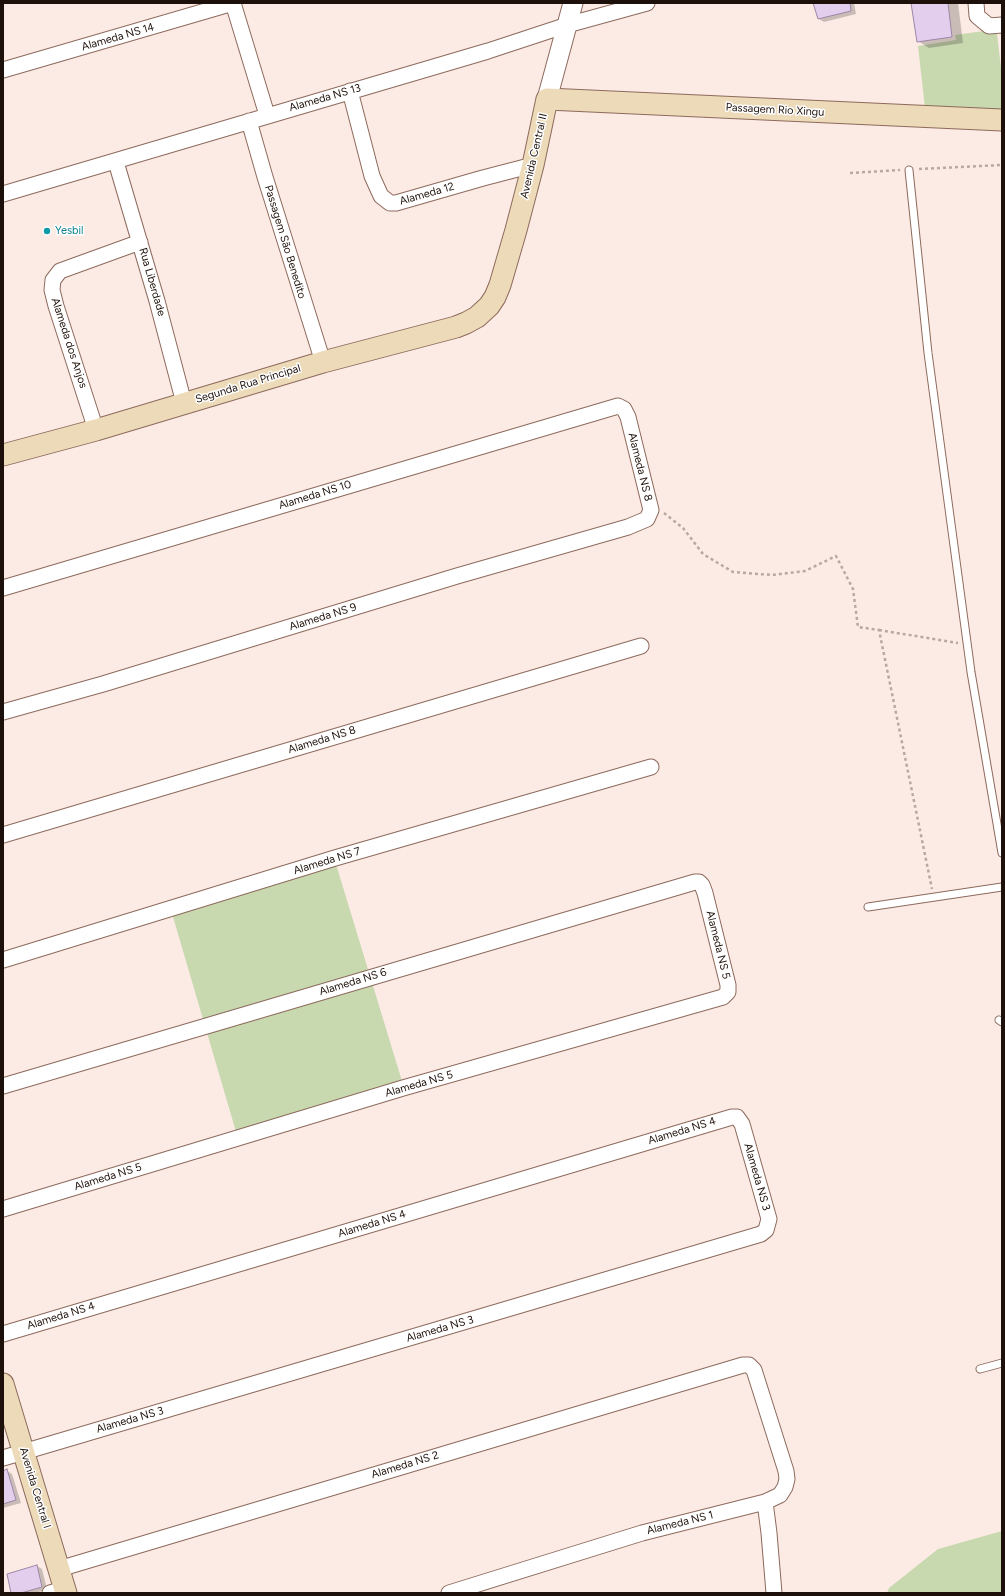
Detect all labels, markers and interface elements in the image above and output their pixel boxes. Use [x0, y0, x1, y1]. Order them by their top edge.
street label: Alameda NS 14 [80, 20, 156, 54]
street label: Alameda NS 13 [288, 81, 362, 115]
street label: Passagem Rio Xingu [725, 101, 825, 119]
street label: Avenida Central II [518, 112, 550, 200]
street label: Alameda 12 [398, 180, 456, 208]
street label: Passagem São Benedito [261, 184, 309, 300]
place label: Yesbil [55, 224, 84, 238]
marker: Yesbil [42, 226, 52, 236]
street label: Rua Liberdade [136, 246, 168, 318]
street label: Alameda dos Anjos [48, 296, 90, 390]
street label: Segunda Rua Principal [194, 362, 302, 406]
street label: Alameda NS 8 [625, 431, 655, 503]
street label: Alameda NS 10 [277, 478, 353, 512]
street label: Alameda NS 9 [288, 600, 358, 634]
street label: Alameda NS 8 [286, 723, 358, 757]
street label: Alameda NS 7 [292, 845, 362, 877]
street label: Alameda NS 5 [703, 909, 733, 981]
street label: Alameda NS 6 [318, 965, 388, 999]
street label: Alameda NS 5 [384, 1068, 454, 1100]
street label: Alameda NS 4 [646, 1114, 718, 1148]
street label: Alameda NS 3 [741, 1142, 773, 1212]
street label: Alameda NS 5 [73, 1160, 143, 1194]
street label: Alameda NS 4 [336, 1207, 408, 1241]
street label: Alameda NS 4 [25, 1299, 97, 1333]
street label: Alameda NS 3 [405, 1313, 475, 1345]
street label: Alameda NS 3 [95, 1404, 165, 1436]
street label: Avenida Central I [16, 1446, 54, 1530]
street label: Alameda NS 2 [370, 1448, 440, 1482]
street label: Alameda NS 1 [645, 1508, 715, 1538]

